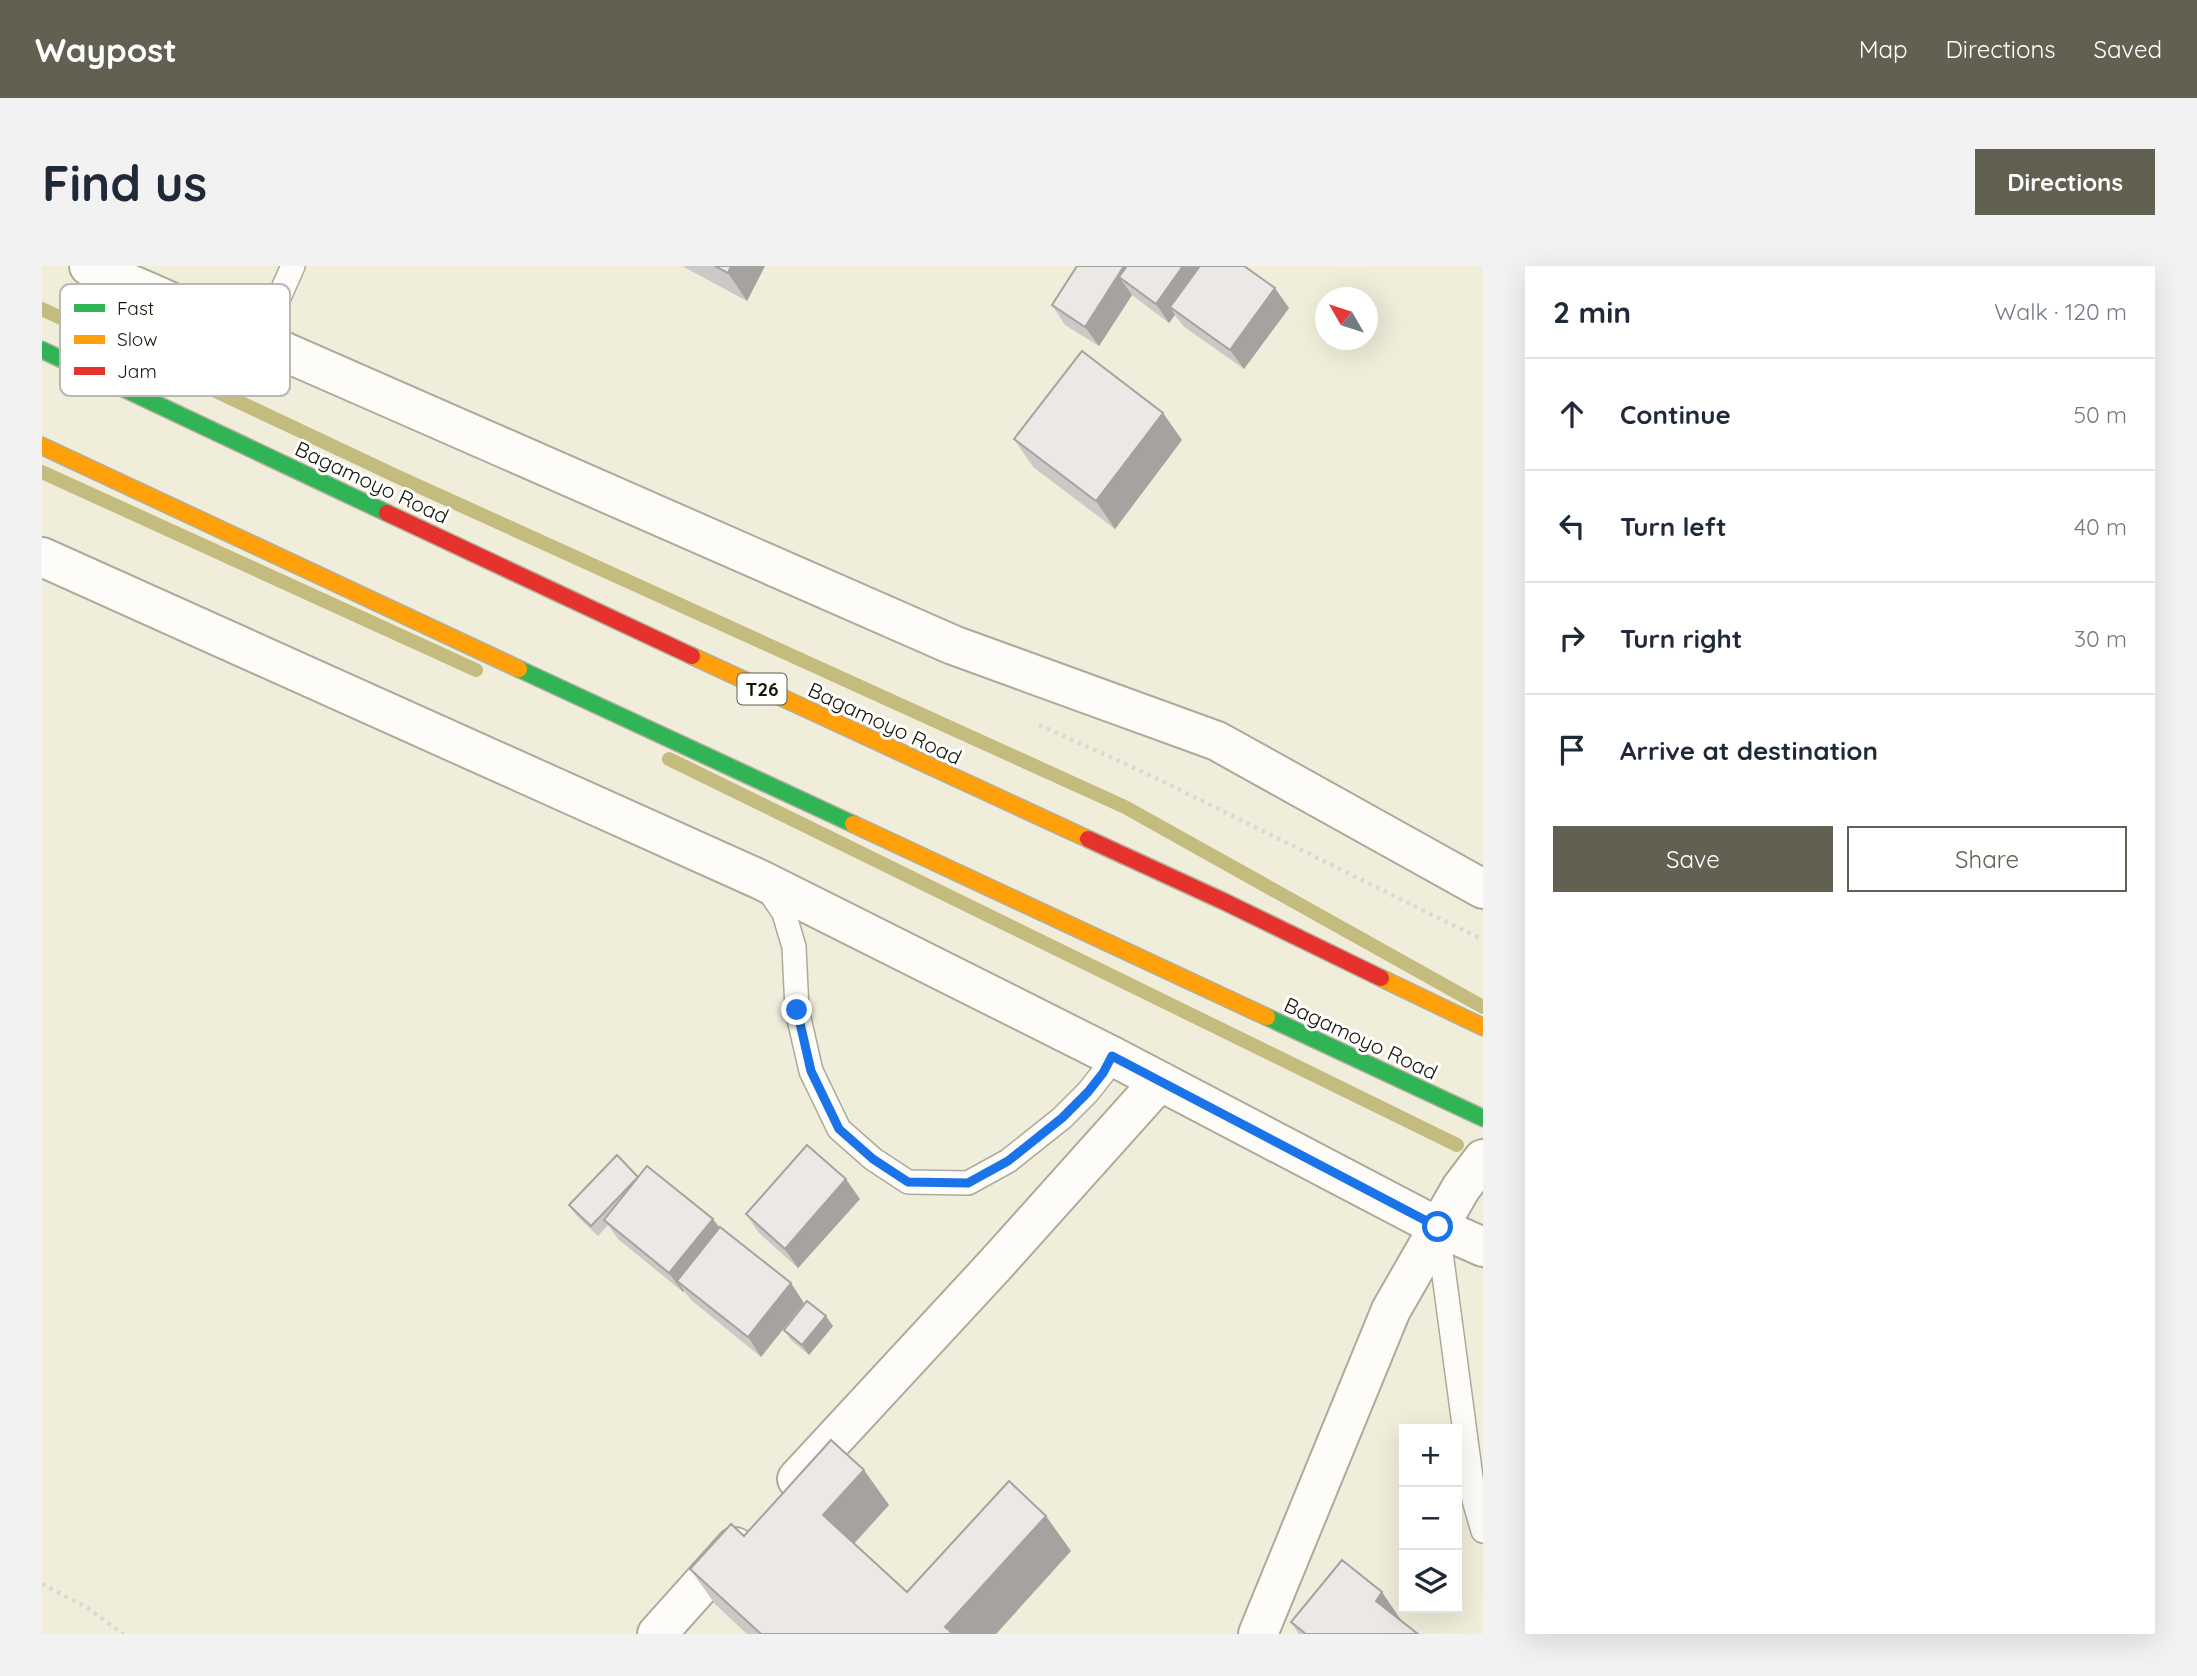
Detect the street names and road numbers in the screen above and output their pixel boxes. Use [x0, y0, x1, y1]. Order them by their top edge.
street label: Bagamoyo Road [291, 435, 453, 529]
road number: T26 [738, 674, 786, 704]
street label: Bagamoyo Road [804, 676, 966, 770]
street label: Bagamoyo Road [1280, 991, 1442, 1085]

